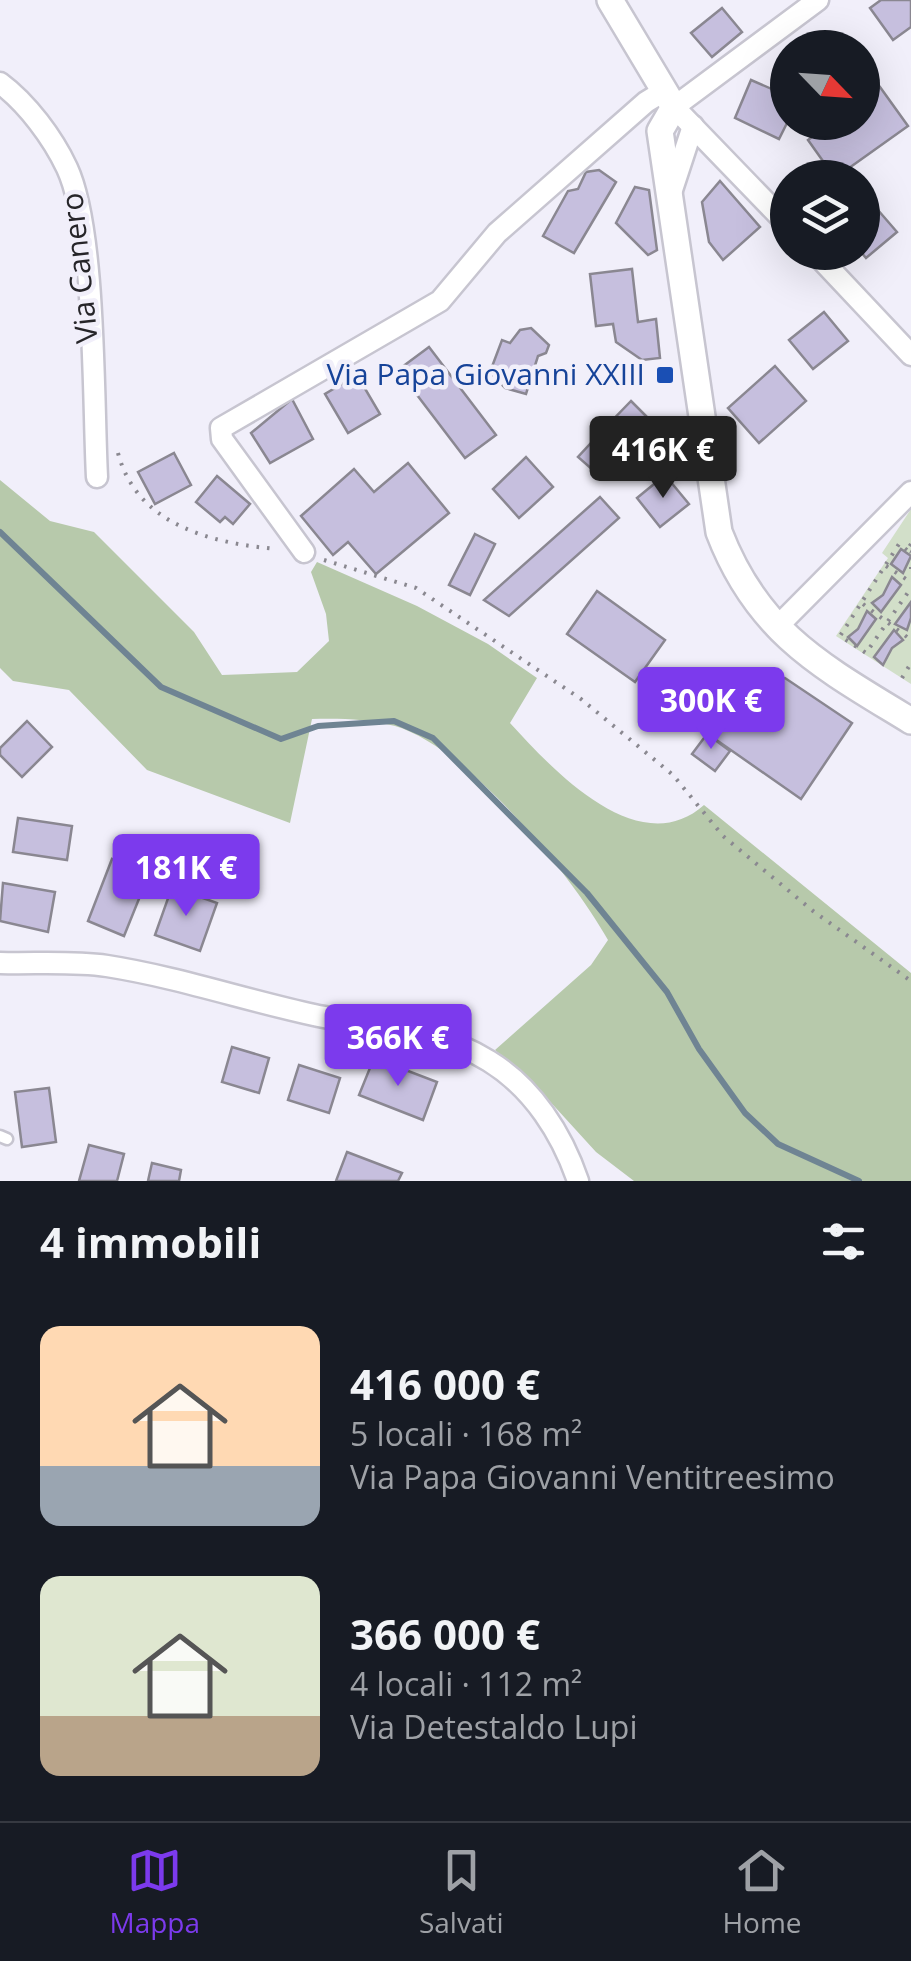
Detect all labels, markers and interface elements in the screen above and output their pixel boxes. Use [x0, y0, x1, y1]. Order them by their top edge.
north arrow [770, 30, 880, 140]
map controls [770, 30, 880, 270]
button: layers [770, 160, 880, 270]
street label: Via Canero [50, 191, 107, 345]
place label: Via Papa Giovanni XXIII [326, 353, 645, 394]
marker: Via Papa Giovanni XXIII [654, 364, 676, 386]
pin: 416K € [582, 416, 744, 501]
text: 416K € [612, 427, 714, 470]
pin: 300K € [630, 667, 792, 752]
text: 300K € [660, 678, 762, 721]
pin: 181K € [105, 834, 267, 919]
text: 181K € [135, 845, 237, 888]
pin: 366K € [317, 1004, 479, 1089]
text: 366K € [347, 1015, 449, 1058]
text: 4 immobili [40, 1213, 261, 1270]
icon: filters [816, 1214, 871, 1269]
text: 416 000 € [350, 1355, 540, 1412]
icon: home [120, 1366, 240, 1486]
text: 5 locali · 168 m² [350, 1412, 582, 1455]
text: Via Papa Giovanni Ventitreesimo [350, 1455, 835, 1498]
text: 366 000 € [350, 1605, 540, 1662]
icon: home [120, 1616, 240, 1736]
text: 4 locali · 112 m² [350, 1662, 582, 1705]
text: Via Detestaldo Lupi [350, 1705, 637, 1748]
tab: Mappa [109, 1843, 200, 1941]
tab: Salvati [419, 1843, 504, 1941]
tab: Home [722, 1843, 802, 1941]

